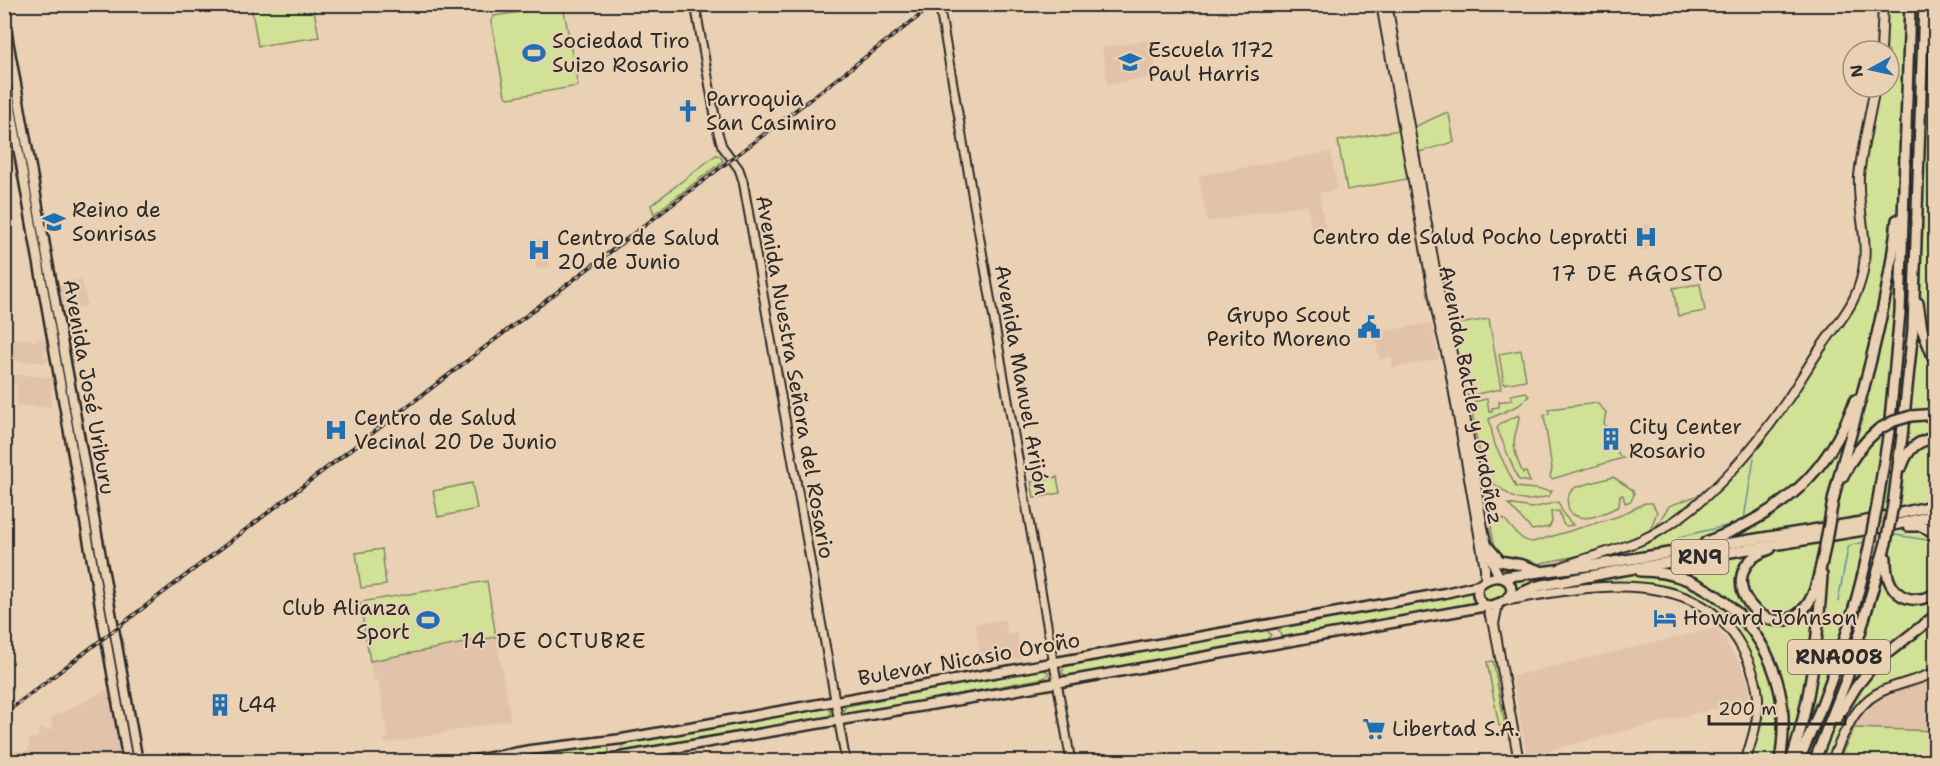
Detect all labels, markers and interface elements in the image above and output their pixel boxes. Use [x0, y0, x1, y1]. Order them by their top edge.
place label: Sociedad Tiro Suizo Rosario [552, 27, 690, 79]
place label: Escuela 1172 Paul Harris [1148, 36, 1274, 88]
north arrow [1841, 39, 1901, 99]
sports icon: Sociedad Tiro Suizo Rosario [521, 40, 547, 66]
school or university icon: Escuela 1172 Paul Harris [1117, 49, 1143, 75]
text: N [1845, 63, 1868, 79]
place label: Parroquia San Casimiro [706, 85, 837, 137]
church icon: Parroquia San Casimiro [675, 98, 701, 124]
street label: Avenida Nuestra Señora del Rosario [749, 193, 841, 561]
place label: Reino de Sonrisas [72, 196, 161, 248]
school or university icon: Reino de Sonrisas [41, 209, 67, 235]
place label: Centro de Salud Pocho Lepratti [1312, 223, 1628, 251]
place label: Centro de Salud 20 de Junio [557, 224, 719, 276]
hospital icon: Centro de Salud Pocho Lepratti [1633, 224, 1659, 250]
hospital icon: Centro de Salud 20 de Junio [526, 237, 552, 263]
district label: 17 DE AGOSTO [1551, 259, 1725, 288]
street label: Avenida Manuel Arijón [988, 263, 1056, 498]
street label: Avenida Battle y Ordoñez [1432, 263, 1510, 527]
street label: Avenida José Uriburu [56, 277, 122, 497]
place label: Grupo Scout Perito Moreno [1207, 301, 1351, 353]
public building icon: Grupo Scout Perito Moreno [1356, 314, 1382, 340]
place label: Centro de Salud Vecinal 20 De Junio [354, 404, 557, 456]
place label: City Center Rosario [1629, 413, 1742, 465]
hospital icon: Centro de Salud Vecinal 20 De Junio [323, 417, 349, 443]
building icon: City Center Rosario [1598, 426, 1624, 452]
road number: RN9 [1672, 540, 1728, 574]
place label: Club Alianza Sport [282, 594, 410, 646]
place label: Howard Johnson [1683, 604, 1857, 632]
hotel icon: Howard Johnson [1652, 605, 1678, 631]
sports icon: Club Alianza Sport [415, 607, 441, 633]
district label: 14 DE OCTUBRE [461, 626, 647, 655]
street label: Bulevar Nicasio Oroño [856, 626, 1082, 692]
road number: RNA008 [1788, 640, 1890, 674]
scale bar [1709, 688, 1846, 726]
place label: L44 [238, 691, 277, 719]
building icon: L44 [207, 692, 233, 718]
text: 200 m [1718, 697, 1777, 721]
place label: Libertad S.A. [1392, 715, 1520, 743]
supermarket icon: Libertad S.A. [1361, 716, 1387, 742]

